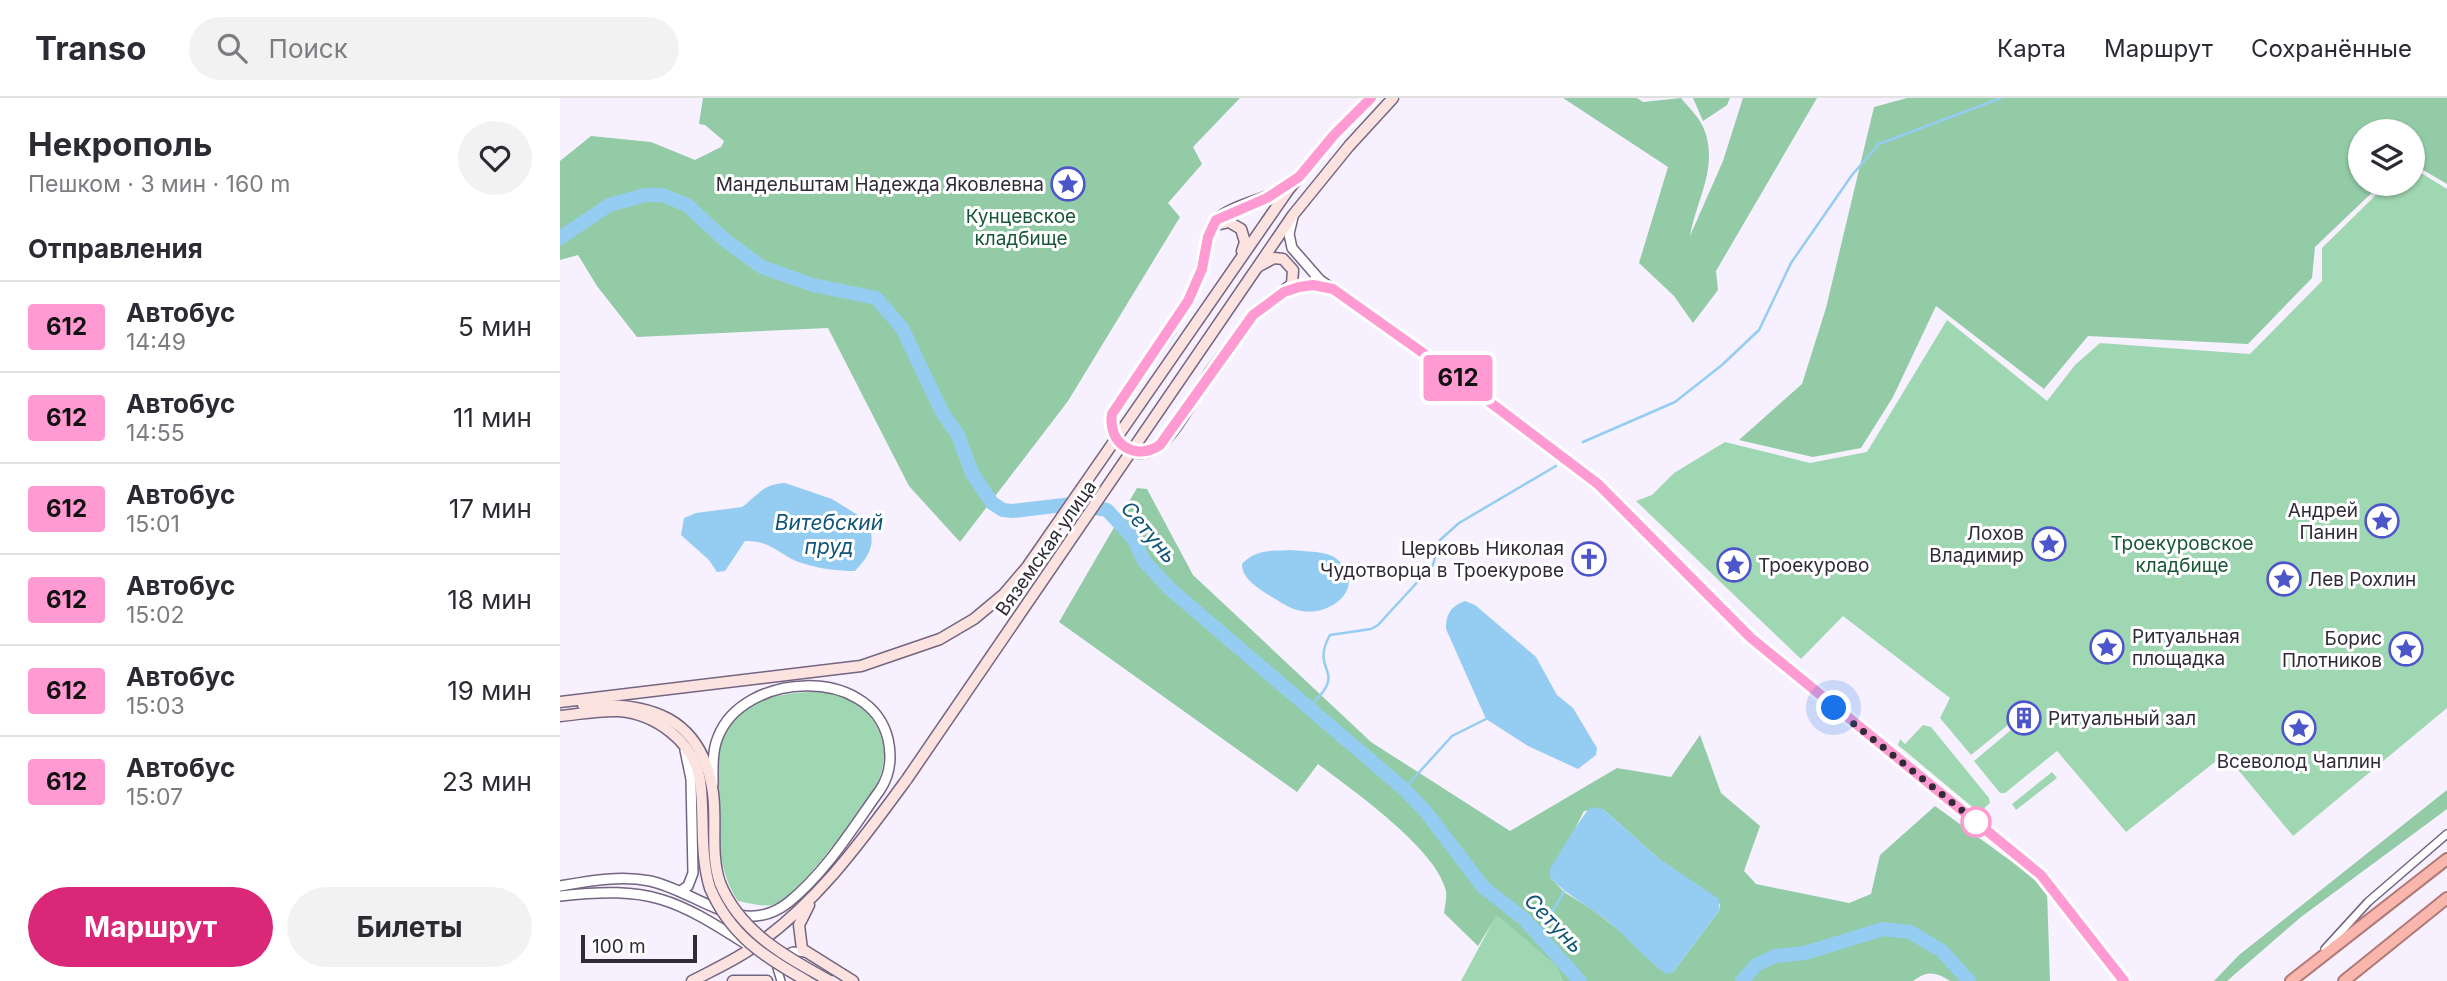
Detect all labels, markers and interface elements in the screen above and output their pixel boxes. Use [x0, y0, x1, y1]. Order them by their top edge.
search box [189, 17, 679, 80]
text: Transo [35, 28, 147, 68]
icon: search [213, 29, 251, 67]
text: Поиск [269, 33, 348, 64]
text: Карта [1997, 34, 2066, 63]
text: Маршрут [2104, 34, 2213, 63]
text: Сохранённые [2251, 34, 2412, 63]
map controls [2348, 119, 2425, 196]
button: layers [2348, 119, 2425, 196]
button: heart [458, 121, 532, 195]
text: Некрополь [28, 124, 212, 164]
place icon: Мандельштам Надежда Яковлевна [1049, 165, 1087, 203]
text: Пешком · 3 мин · 160 m [28, 170, 290, 198]
place label: Мандельштам Надежда Яковлевна [716, 173, 1044, 196]
park label: Кунцевское кладбище [966, 205, 1076, 250]
text: Отправления [28, 233, 203, 264]
text: Автобус [126, 297, 235, 328]
text: 5 мин [458, 311, 532, 342]
text: 612 [46, 312, 87, 341]
text: 14:49 [126, 328, 186, 356]
line badge: 612 [1418, 355, 1498, 401]
text: 612 [1437, 363, 1479, 392]
text: Автобус [126, 388, 235, 419]
text: 11 мин [453, 402, 532, 433]
text: 612 [46, 403, 87, 432]
text: 14:55 [126, 419, 185, 447]
street label: Вяземская улица [991, 476, 1101, 620]
text: Автобус [126, 479, 235, 510]
text: 17 мин [449, 493, 532, 524]
text: 612 [46, 494, 87, 523]
water label: Сетунь [1116, 496, 1182, 568]
place label: Андрей Панин [2288, 499, 2358, 544]
place icon: Андрей Панин [2363, 502, 2401, 540]
text: 15:01 [126, 510, 180, 538]
water label: Витебский пруд [775, 510, 883, 559]
place label: Лохов Владимир [1929, 522, 2024, 567]
place icon: Лохов Владимир [2030, 525, 2068, 563]
park label: Троекуровское кладбище [2110, 532, 2254, 577]
place label: Церковь Николая Чудотворца в Троекурове [1320, 537, 1564, 582]
church icon: Церковь Николая Чудотворца в Троекурове [1570, 540, 1608, 578]
place icon: Троекурово [1715, 546, 1753, 584]
place label: Троекурово [1758, 554, 1869, 577]
place icon: Лев Рохлин [2265, 560, 2303, 598]
place label: Лев Рохлин [2308, 568, 2416, 591]
text: Автобус [126, 570, 235, 601]
text: 18 мин [447, 584, 532, 615]
text: 612 [46, 585, 87, 614]
text: 15:02 [126, 601, 185, 629]
place label: Ритуальная площадка [2132, 625, 2240, 670]
place label: Борис Плотников [2282, 627, 2382, 672]
place icon: Ритуальная площадка [2088, 628, 2126, 666]
place icon: Борис Плотников [2387, 630, 2425, 668]
text: Автобус [126, 661, 235, 692]
text: 19 мин [447, 675, 532, 706]
text: 612 [46, 676, 87, 705]
your location [1816, 690, 1851, 725]
text: 15:03 [126, 692, 185, 720]
building icon: Ритуальный зал [2005, 699, 2043, 737]
place label: Ритуальный зал [2048, 707, 2196, 730]
place icon: Всеволод Чаплин [2280, 709, 2318, 747]
place label: Всеволод Чаплин [2217, 750, 2381, 773]
text: Автобус [126, 752, 235, 783]
text: 23 мин [442, 766, 532, 797]
text: 612 [46, 767, 87, 796]
text: 15:07 [126, 783, 183, 811]
unlabelled marker [1961, 807, 1991, 837]
button: Маршрут [28, 887, 273, 967]
button: Билеты [287, 887, 532, 967]
water label: Сетунь [1519, 888, 1589, 958]
scale bar [581, 932, 696, 964]
text: 100 m [592, 935, 646, 958]

